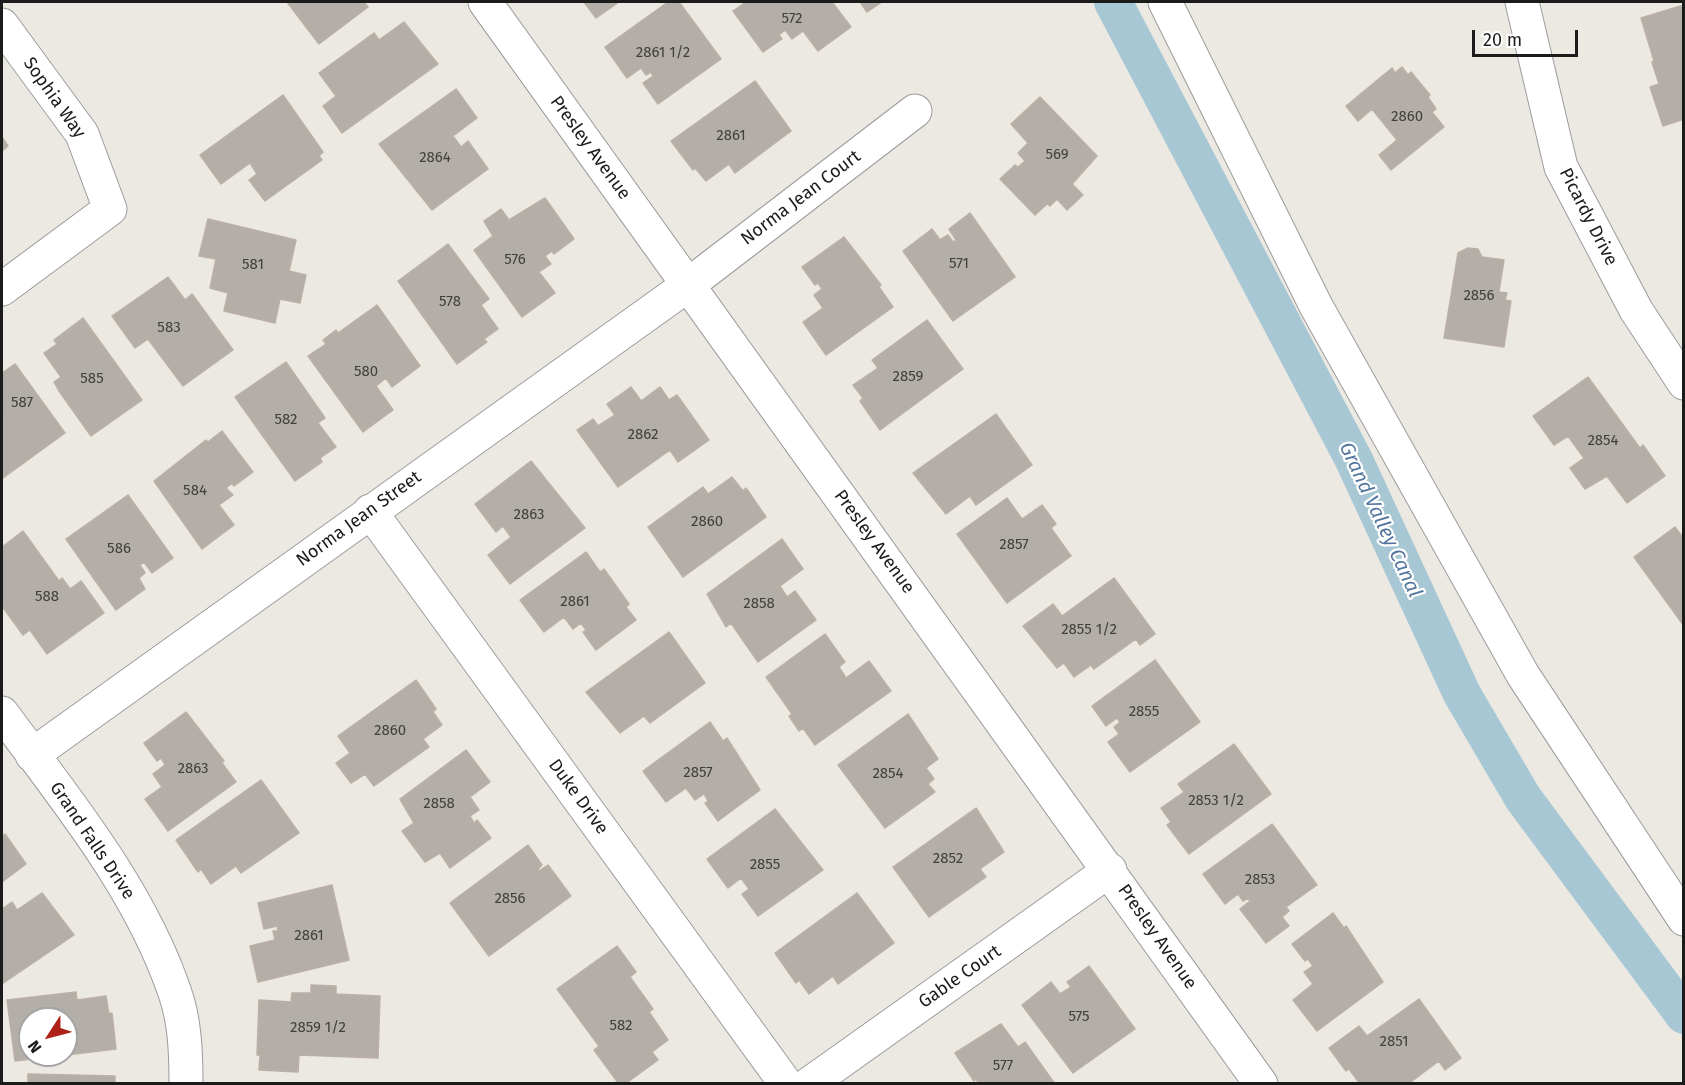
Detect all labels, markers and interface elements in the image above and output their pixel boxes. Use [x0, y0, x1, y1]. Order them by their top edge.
house number: 572 [781, 10, 803, 28]
scale bar [1475, 18, 1582, 56]
text: 20 m [1483, 29, 1522, 51]
house number: 2861 1/2 [636, 44, 690, 62]
street label: Sophia Way [18, 53, 90, 143]
street label: Presley Avenue [545, 92, 635, 204]
house number: 2860 [1391, 108, 1423, 126]
house number: 2861 [716, 127, 746, 145]
street label: Norma Jean Court [737, 146, 865, 250]
house number: 569 [1045, 146, 1069, 164]
house number: 2864 [419, 149, 451, 167]
street label: Picardy Drive [1554, 165, 1622, 269]
house number: 576 [504, 251, 526, 269]
house number: 571 [949, 255, 969, 273]
house number: 581 [242, 256, 264, 274]
house number: 2856 [1463, 287, 1495, 305]
house number: 578 [439, 293, 461, 311]
house number: 583 [157, 319, 181, 337]
house number: 580 [354, 363, 378, 381]
house number: 2859 [893, 368, 923, 386]
house number: 585 [80, 370, 104, 388]
house number: 587 [11, 394, 33, 412]
house number: 582 [274, 411, 298, 429]
house number: 2862 [628, 426, 658, 444]
house number: 2854 [1587, 432, 1619, 450]
water label: Grand Valley Canal [1333, 438, 1427, 602]
street label: Norma Jean Street [292, 467, 426, 571]
house number: 584 [183, 482, 207, 500]
street label: Presley Avenue [829, 486, 919, 598]
house number: 2863 [513, 506, 545, 524]
house number: 2860 [691, 513, 723, 531]
house number: 2857 [999, 536, 1029, 554]
house number: 586 [107, 540, 131, 558]
house number: 588 [35, 588, 59, 606]
house number: 2861 [560, 593, 590, 611]
house number: 2858 [743, 595, 775, 613]
house number: 2855 1/2 [1061, 621, 1117, 639]
house number: 2855 [1129, 703, 1159, 721]
house number: 2860 [374, 722, 406, 740]
street label: Duke Drive [543, 755, 613, 839]
house number: 2863 [177, 760, 209, 778]
house number: 2857 [683, 764, 713, 782]
house number: 2854 [872, 765, 904, 783]
street label: Grand Falls Drive [45, 778, 139, 904]
house number: 2853 1/2 [1188, 792, 1244, 810]
house number: 2858 [423, 795, 455, 813]
house number: 2852 [933, 850, 963, 868]
house number: 2855 [750, 856, 780, 874]
house number: 2853 [1245, 871, 1275, 889]
street label: Presley Avenue [1113, 880, 1201, 994]
house number: 2856 [494, 890, 526, 908]
house number: 2861 [294, 927, 324, 945]
street label: Gable Court [915, 941, 1005, 1013]
north arrow [18, 1007, 78, 1067]
house number: 575 [1068, 1008, 1090, 1026]
house number: 582 [609, 1017, 633, 1035]
house number: 2859 1/2 [290, 1019, 346, 1037]
house number: 2851 [1380, 1033, 1408, 1051]
text: N [24, 1037, 45, 1057]
house number: 577 [993, 1057, 1013, 1075]

